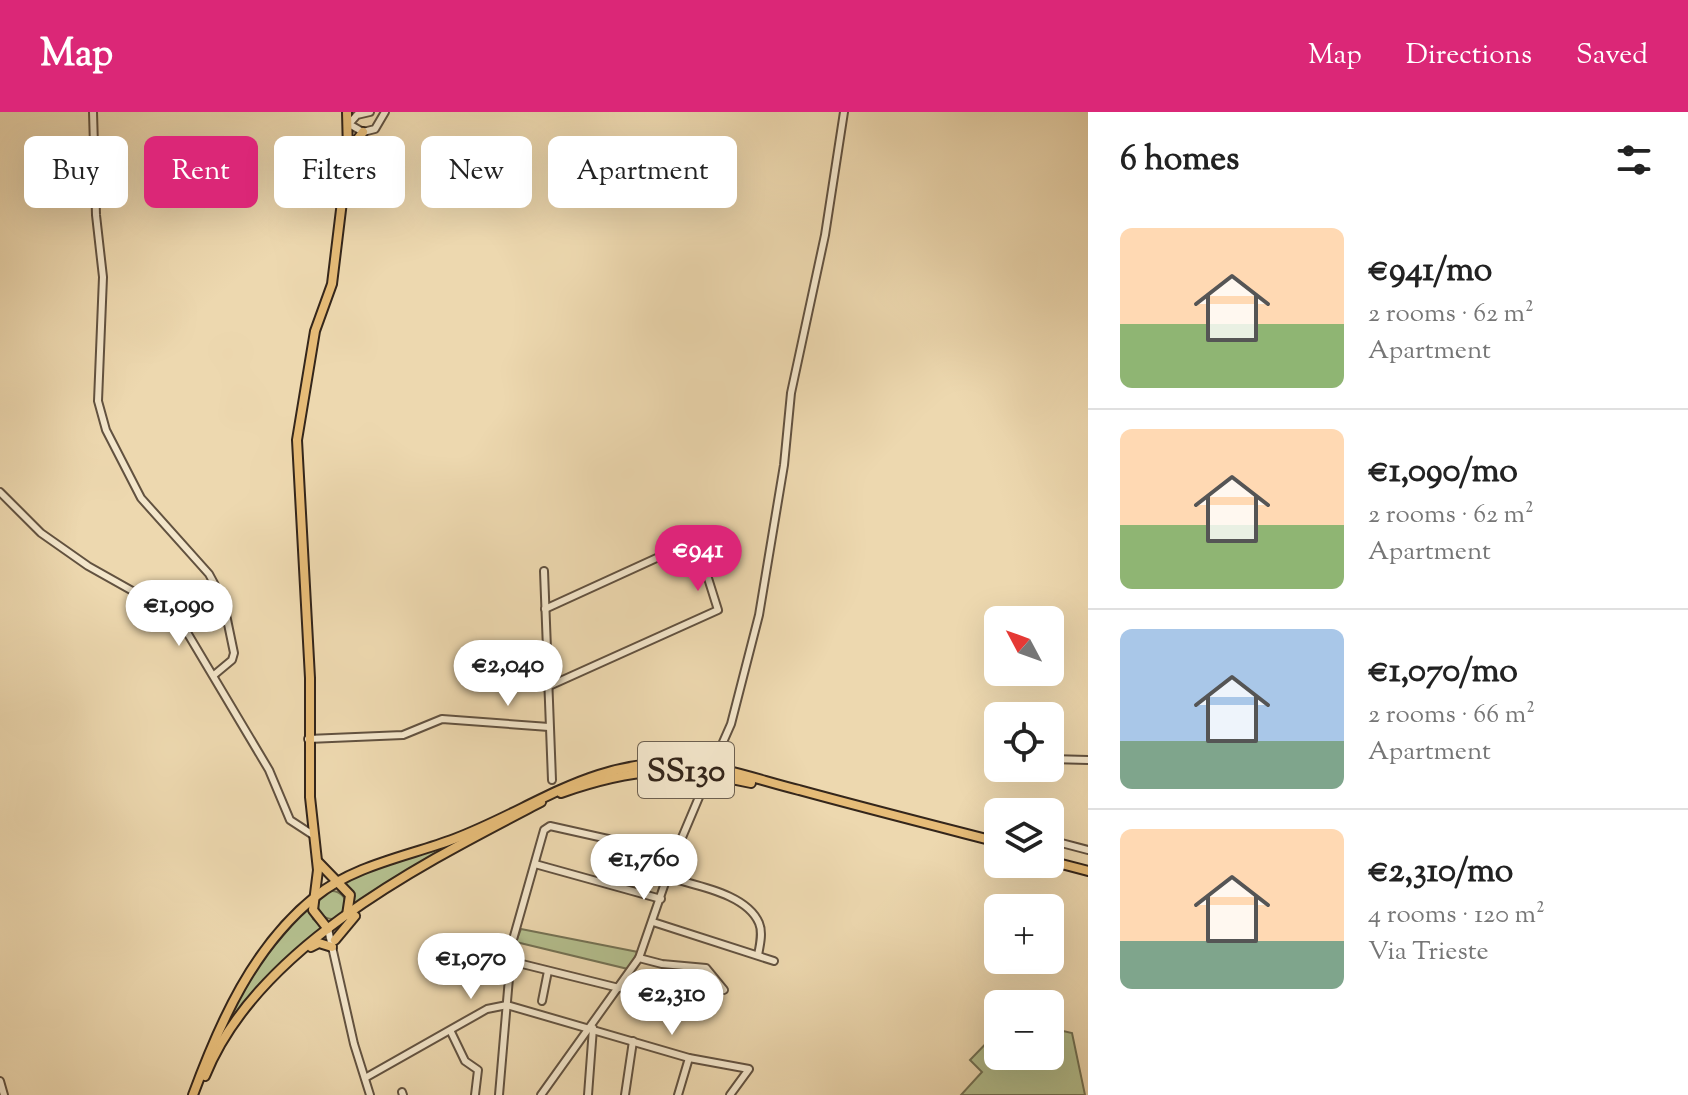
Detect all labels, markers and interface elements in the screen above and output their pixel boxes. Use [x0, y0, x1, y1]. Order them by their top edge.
text: Map [40, 29, 113, 83]
text: Map [1308, 36, 1362, 76]
text: Directions [1406, 36, 1532, 76]
text: Saved [1576, 36, 1648, 76]
chip: Buy [24, 136, 128, 208]
chip: Rent [144, 136, 258, 208]
chip: Filters [274, 136, 405, 208]
chip: New [421, 136, 532, 208]
chip: Apartment [548, 136, 737, 208]
text: 6 homes [1120, 136, 1239, 185]
icon: filters [1612, 138, 1656, 182]
text: €941/mo [1368, 247, 1492, 296]
icon: home [1184, 260, 1280, 356]
text: 2 rooms · 62 m² [1368, 296, 1534, 333]
text: Apartment [1368, 333, 1491, 370]
text: €1,090/mo [1368, 448, 1518, 497]
icon: home [1184, 461, 1280, 557]
text: 2 rooms · 62 m² [1368, 497, 1534, 534]
pin: €941 [651, 525, 745, 593]
text: €941 [673, 532, 723, 569]
text: Apartment [1368, 534, 1491, 571]
pin: €1,090 [114, 580, 244, 648]
text: €1,090 [144, 587, 214, 624]
north arrow [984, 606, 1064, 686]
map controls [984, 606, 1064, 1070]
pin: €2,040 [443, 640, 573, 708]
text: €2,040 [472, 647, 544, 684]
text: €1,070/mo [1368, 648, 1518, 697]
icon: home [1184, 661, 1280, 757]
text: 2 rooms · 66 m² [1368, 697, 1535, 734]
button: locate [984, 702, 1064, 782]
text: Apartment [1368, 734, 1491, 771]
road number: SS130 [638, 742, 734, 798]
button: layers [984, 798, 1064, 878]
pin: €1,760 [579, 834, 709, 902]
text: €1,760 [608, 841, 680, 878]
text: €2,310/mo [1368, 848, 1513, 897]
icon: home [1184, 861, 1280, 957]
button: + [984, 894, 1064, 974]
text: 4 rooms · 120 m² [1368, 897, 1545, 934]
pin: €1,070 [406, 933, 536, 1001]
text: Via Trieste [1368, 934, 1489, 971]
text: €1,070 [436, 940, 506, 977]
pin: €2,310 [607, 969, 737, 1037]
text: €2,310 [638, 976, 706, 1013]
button: − [984, 990, 1064, 1070]

